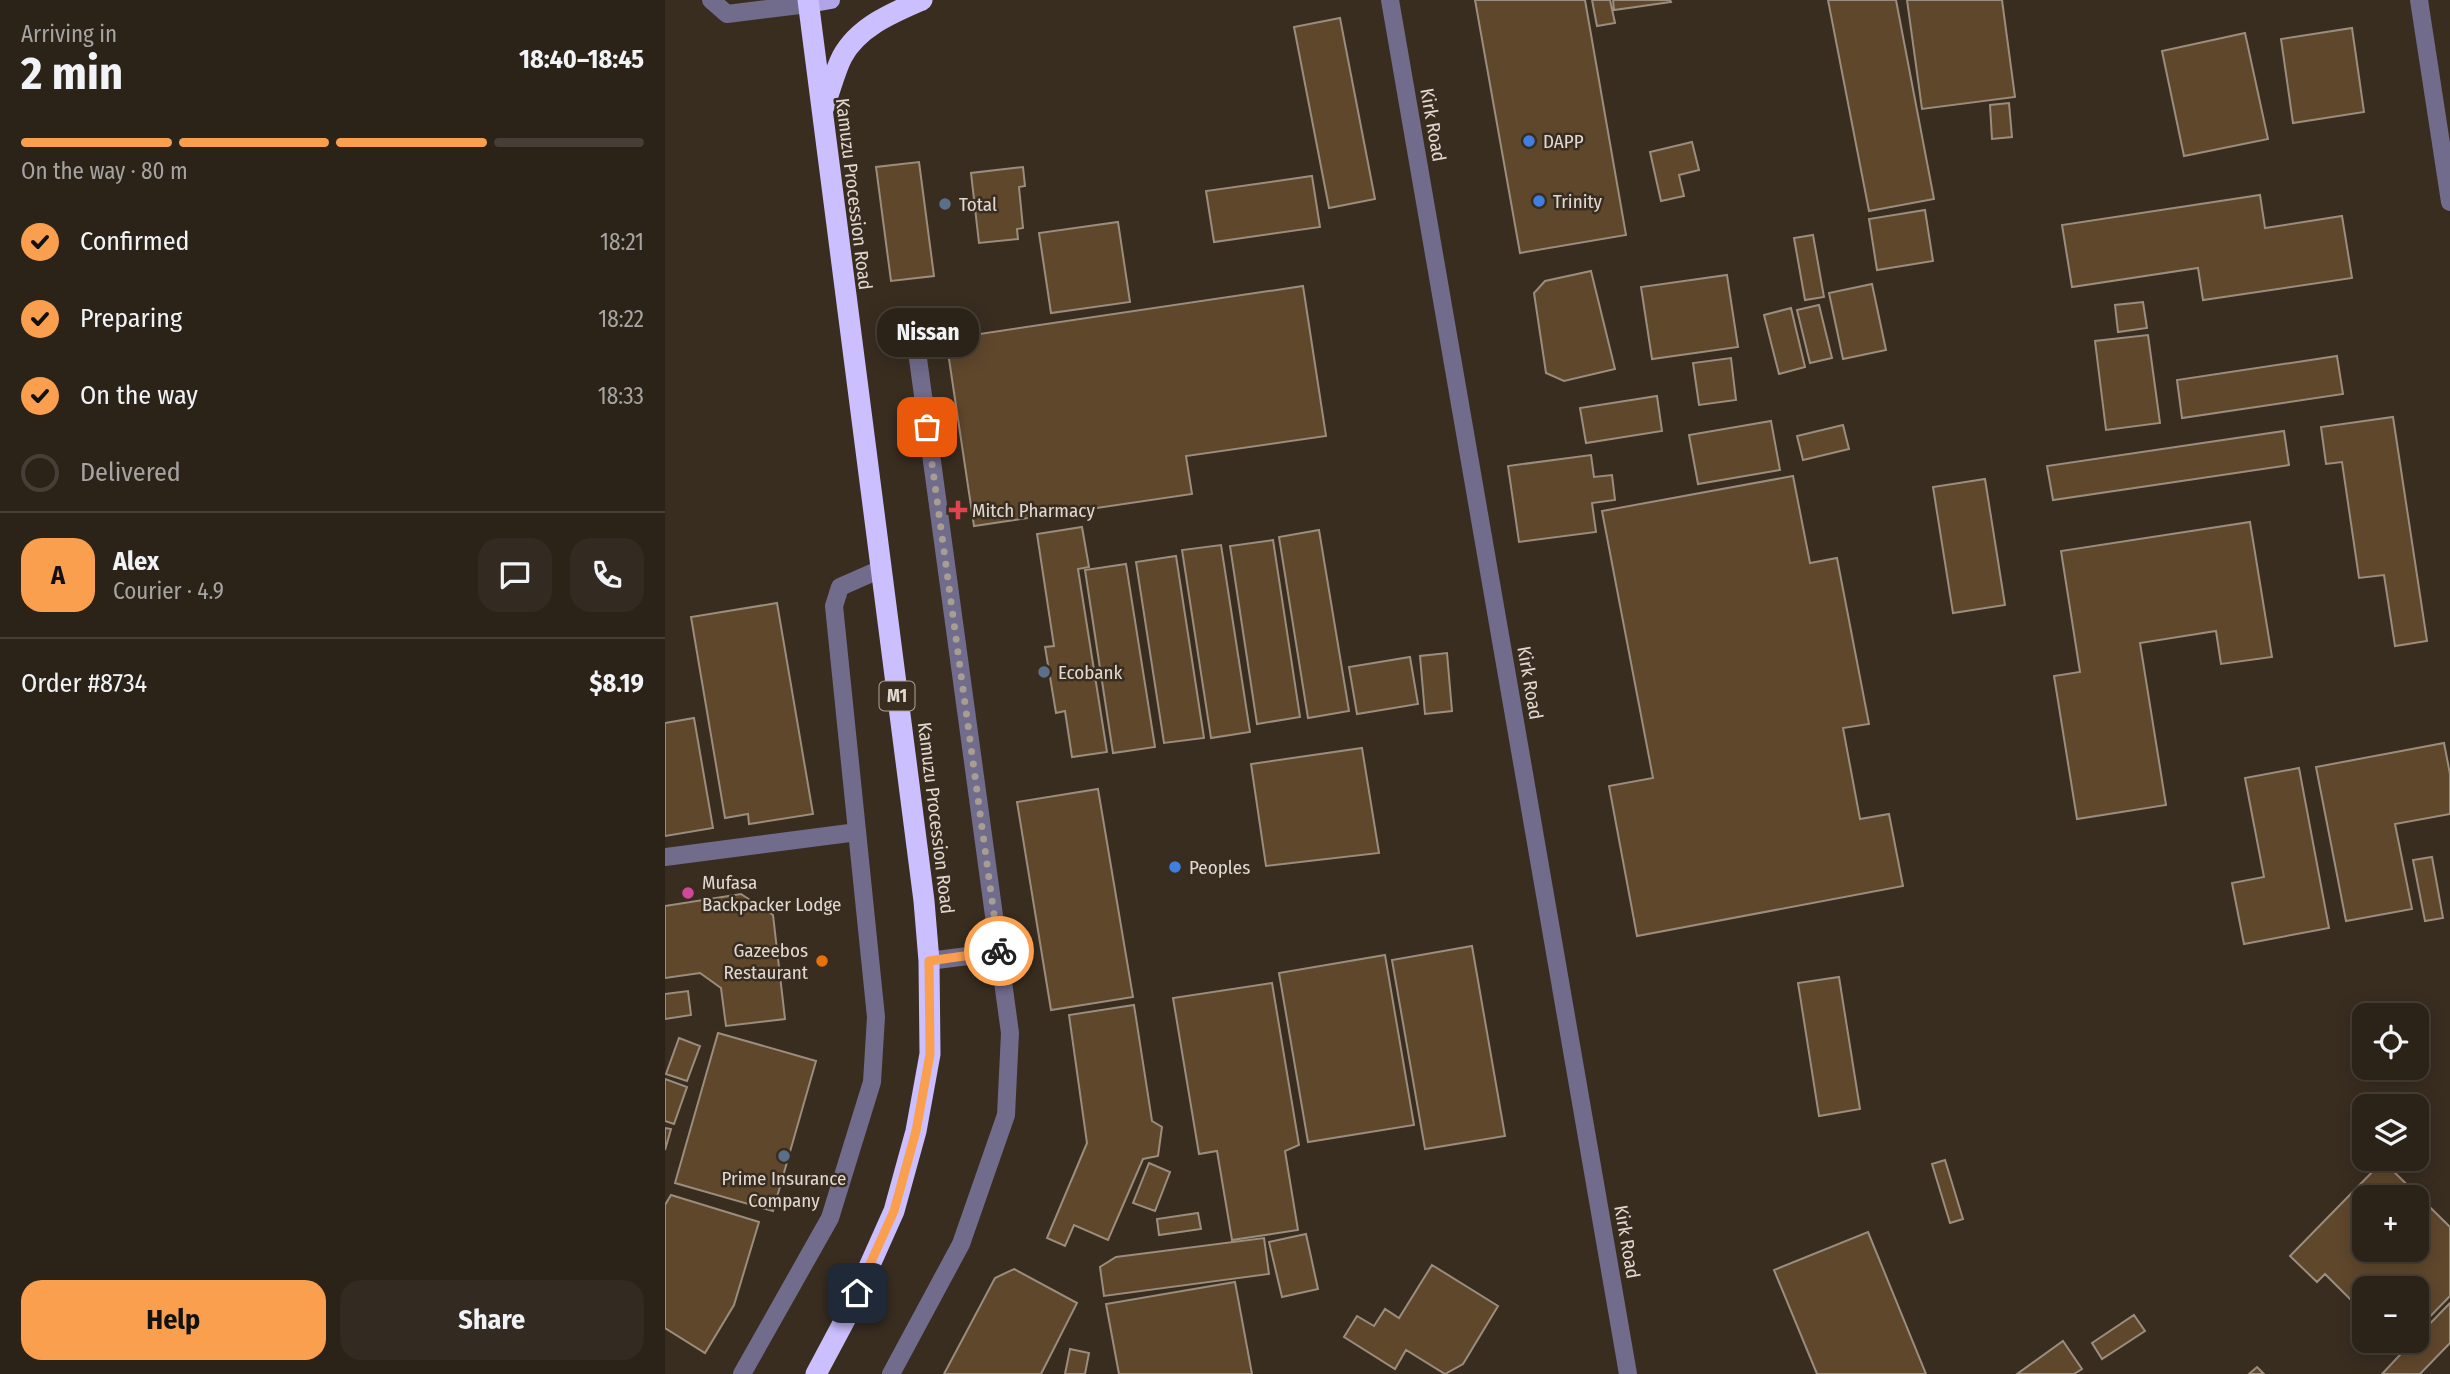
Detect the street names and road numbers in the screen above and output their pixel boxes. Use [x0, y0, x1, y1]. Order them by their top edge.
street label: Kirk Road [1415, 86, 1451, 164]
street label: Kamuzu Procession Road [831, 97, 877, 291]
street label: Kirk Road [1512, 644, 1548, 722]
road number: M1 [880, 682, 915, 710]
street label: Kamuzu Procession Road [913, 721, 959, 915]
street label: Kirk Road [1609, 1203, 1645, 1281]

